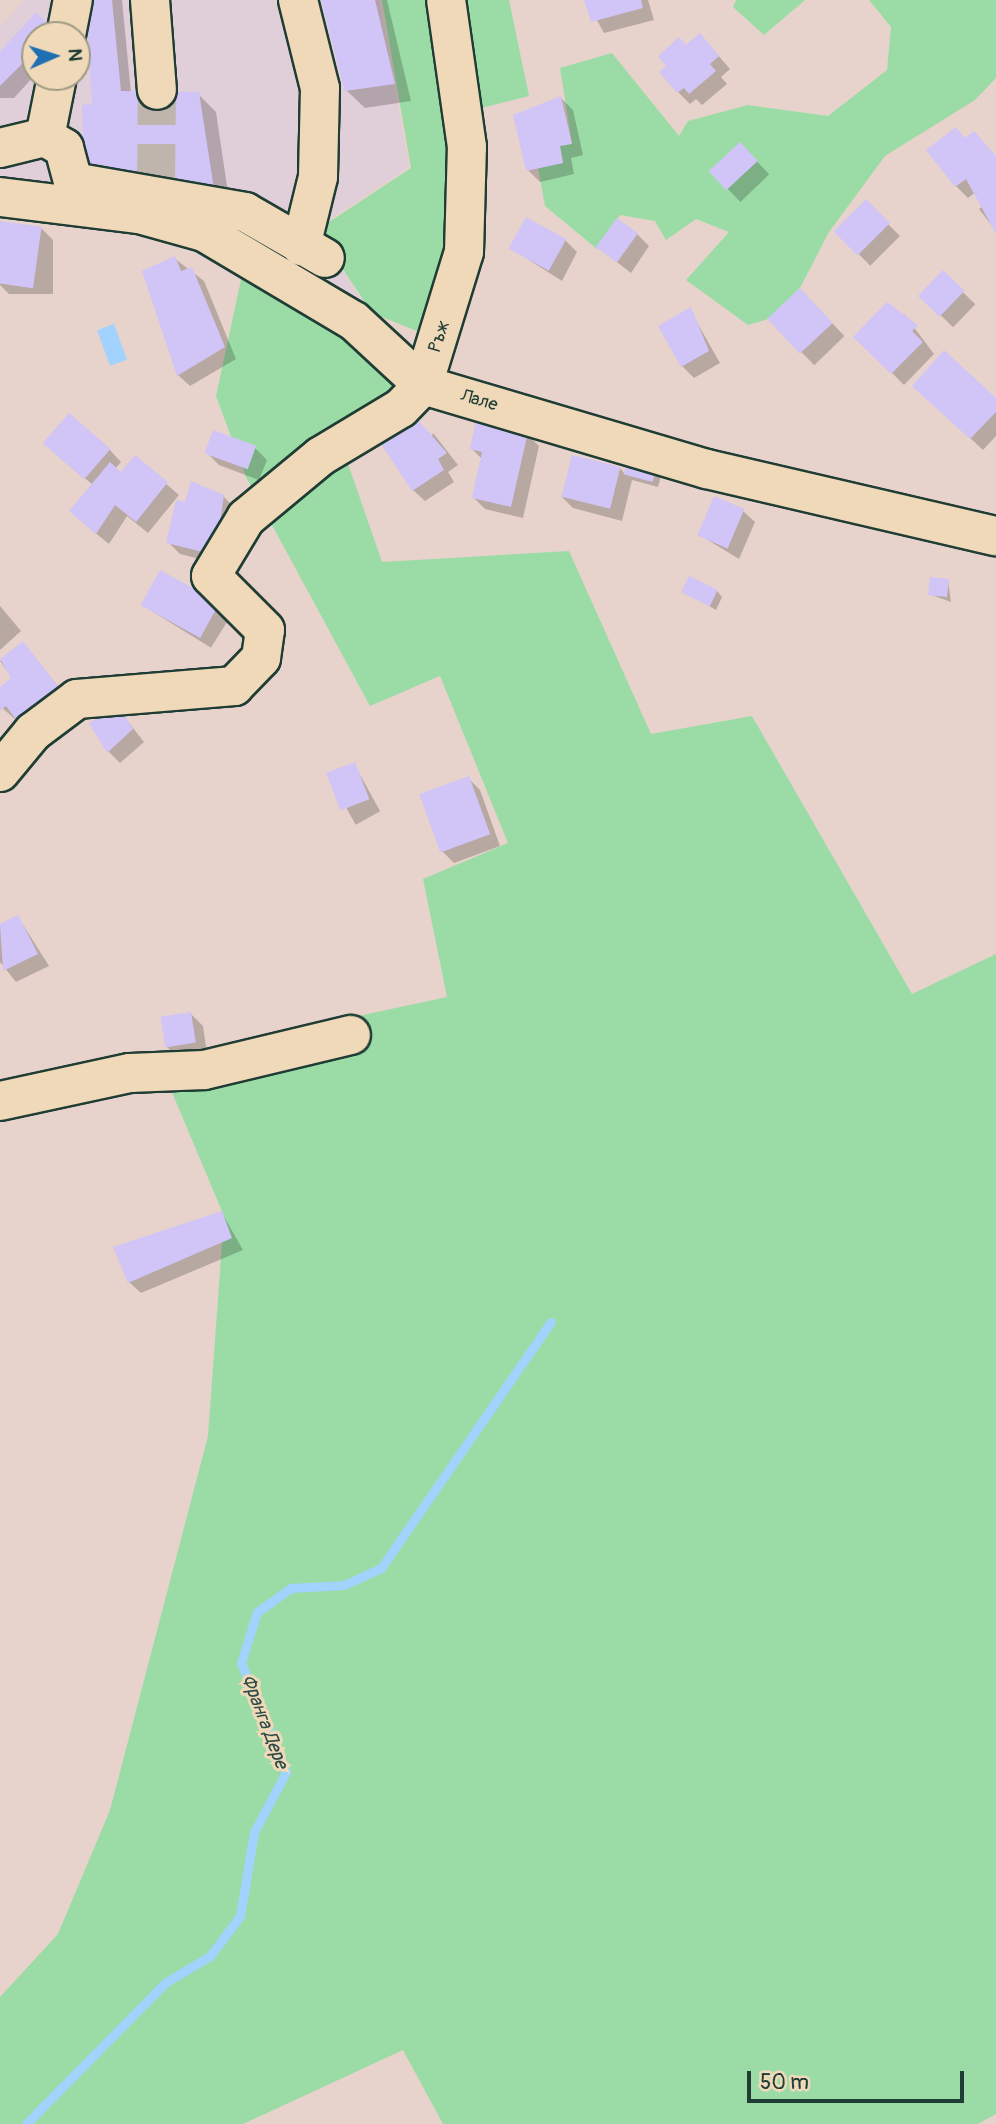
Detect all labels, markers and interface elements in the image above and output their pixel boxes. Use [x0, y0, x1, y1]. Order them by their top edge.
north arrow [21, 21, 91, 91]
text: N [63, 48, 87, 62]
street label: Ръж [425, 319, 455, 355]
street label: Лале [458, 385, 500, 417]
water label: Франга Дере [236, 1672, 292, 1772]
scale bar [751, 2058, 968, 2102]
text: 50 m [760, 2069, 809, 2096]

